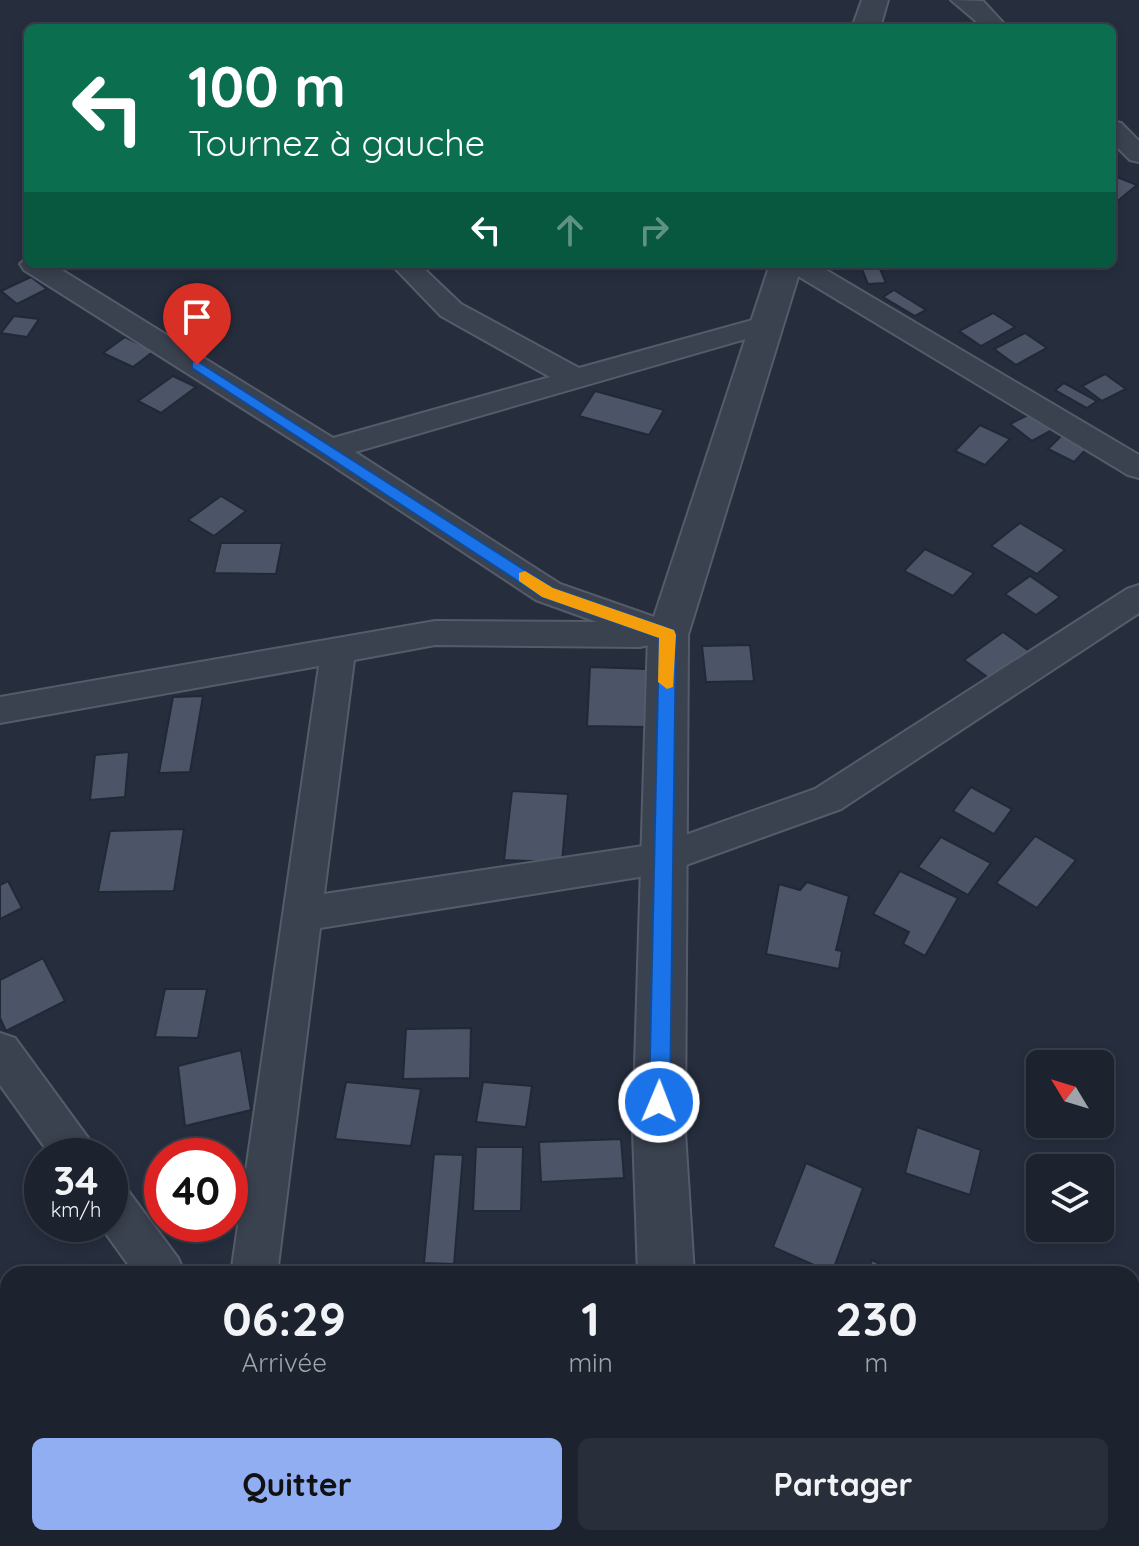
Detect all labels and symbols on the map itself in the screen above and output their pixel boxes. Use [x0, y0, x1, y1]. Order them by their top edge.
pin [163, 283, 231, 365]
north arrow [1026, 1050, 1114, 1138]
position arrow [617, 1060, 701, 1144]
speed limit sign: 40 [144, 1138, 248, 1242]

